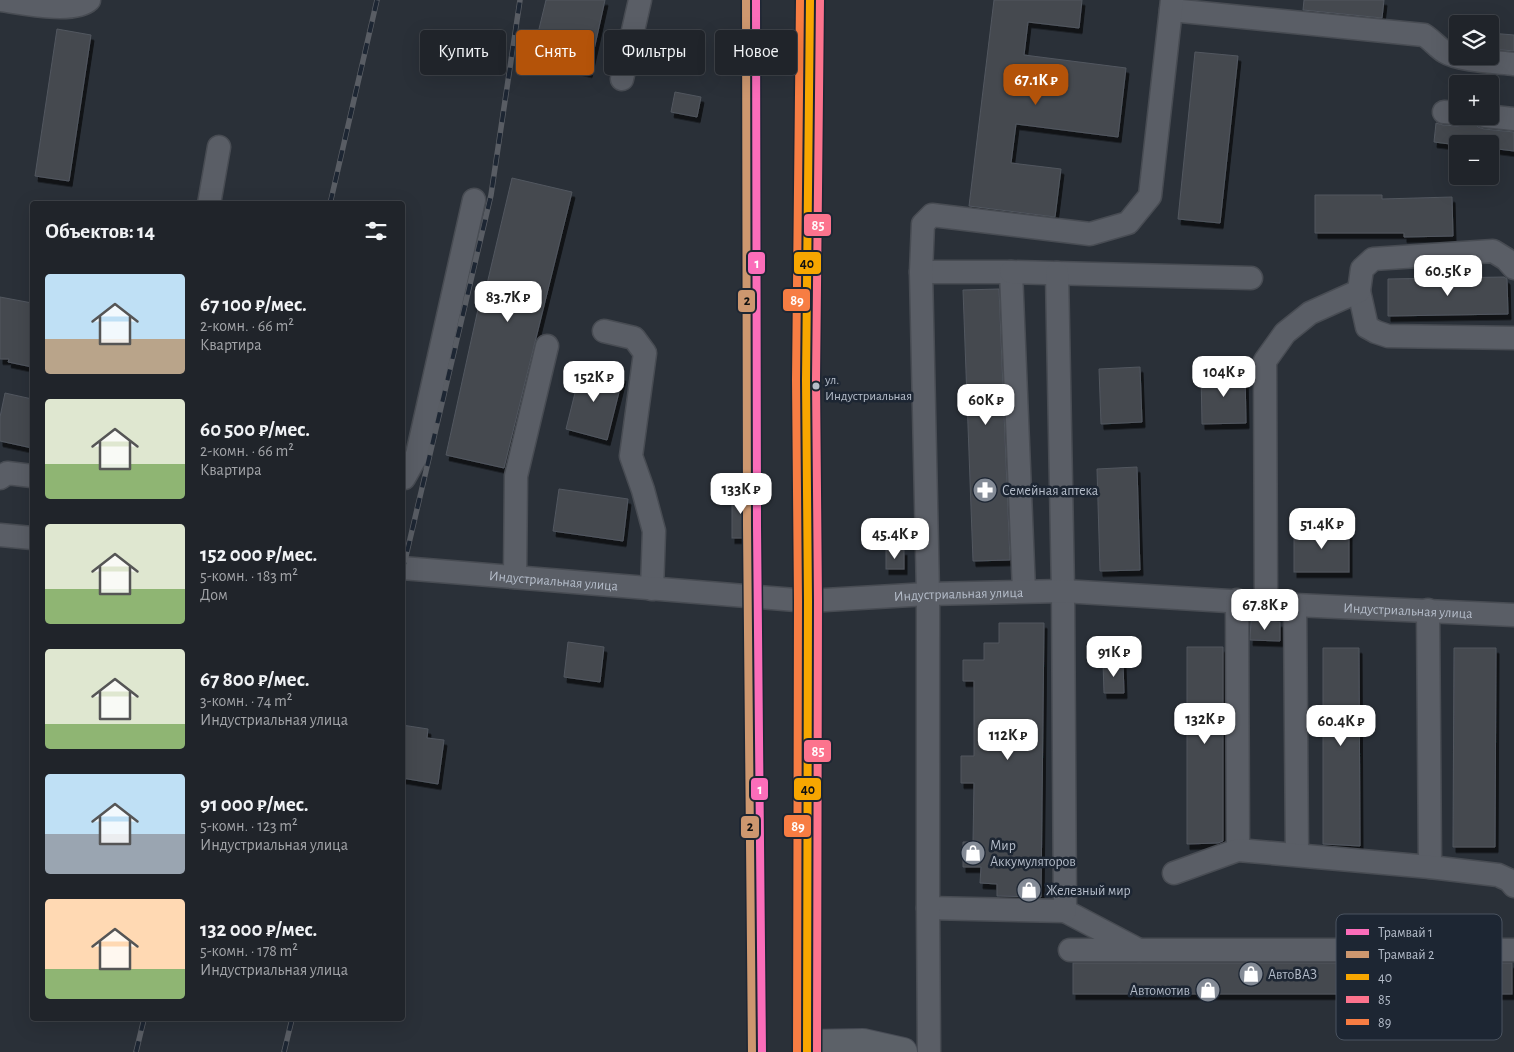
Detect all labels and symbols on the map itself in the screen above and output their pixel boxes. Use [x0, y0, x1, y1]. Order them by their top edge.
pin: 67.1K ₽ [990, 64, 1082, 106]
line badge: 85 [803, 213, 832, 237]
text: 85 [812, 219, 824, 233]
line badge: 1 [747, 251, 766, 275]
line badge: 40 [793, 251, 822, 275]
pin: 60.5K ₽ [1402, 254, 1494, 297]
text: 1 [754, 257, 760, 271]
text: 40 [800, 257, 814, 271]
pin: 83.7K ₽ [462, 280, 554, 323]
line badge: 89 [782, 288, 811, 312]
line badge: 2 [737, 289, 756, 313]
text: 2 [744, 294, 751, 308]
text: 89 [790, 294, 804, 308]
pin: 104K ₽ [1183, 356, 1265, 398]
pin: 152K ₽ [553, 360, 635, 403]
place label: ул. Индустриальная [824, 374, 912, 403]
marker: ул. Индустриальная [811, 381, 821, 391]
pin: 60K ₽ [951, 384, 1021, 426]
pin: 133K ₽ [700, 472, 782, 515]
pharmacy icon: Семейная аптека [972, 477, 998, 503]
place label: Семейная аптека [1002, 484, 1099, 498]
pin: 51.4K ₽ [1276, 508, 1368, 550]
pin: 45.4K ₽ [849, 518, 941, 560]
street label: Индустриальная улица [488, 569, 619, 594]
street label: Индустриальная улица [893, 586, 1024, 604]
pin: 67.8K ₽ [1219, 588, 1311, 631]
street label: Индустриальная улица [1343, 601, 1474, 621]
pin: 91K ₽ [1079, 636, 1149, 678]
pin: 132K ₽ [1164, 702, 1246, 745]
pin: 60.4K ₽ [1295, 704, 1387, 747]
pin: 112K ₽ [967, 718, 1049, 761]
line badge: 85 [803, 739, 832, 763]
text: 85 [812, 745, 824, 759]
line badge: 1 [750, 777, 769, 801]
line badge: 40 [793, 777, 822, 801]
text: 1 [757, 783, 763, 797]
text: 40 [801, 783, 815, 797]
line badge: 89 [783, 814, 812, 838]
line badge: 2 [740, 815, 760, 839]
text: 2 [747, 820, 754, 834]
text: 89 [791, 820, 805, 834]
place label: Мир Аккумуляторов [990, 839, 1076, 869]
shop icon: Мир Аккумуляторов [960, 840, 986, 866]
shop icon: Железный мир [1016, 877, 1042, 903]
place label: Железный мир [1046, 884, 1131, 898]
legend [1336, 914, 1502, 1040]
text: Трамвай 1 [1378, 926, 1433, 940]
text: Трамвай 2 [1378, 948, 1434, 962]
shop icon: АвтоВАЗ [1238, 961, 1264, 987]
place label: АвтоВАЗ [1268, 968, 1317, 982]
text: 40 [1378, 971, 1392, 985]
shop icon: Автомотив [1195, 977, 1221, 1003]
place label: Автомотив [1130, 984, 1190, 998]
text: 85 [1378, 993, 1391, 1007]
text: 89 [1378, 1016, 1391, 1030]

